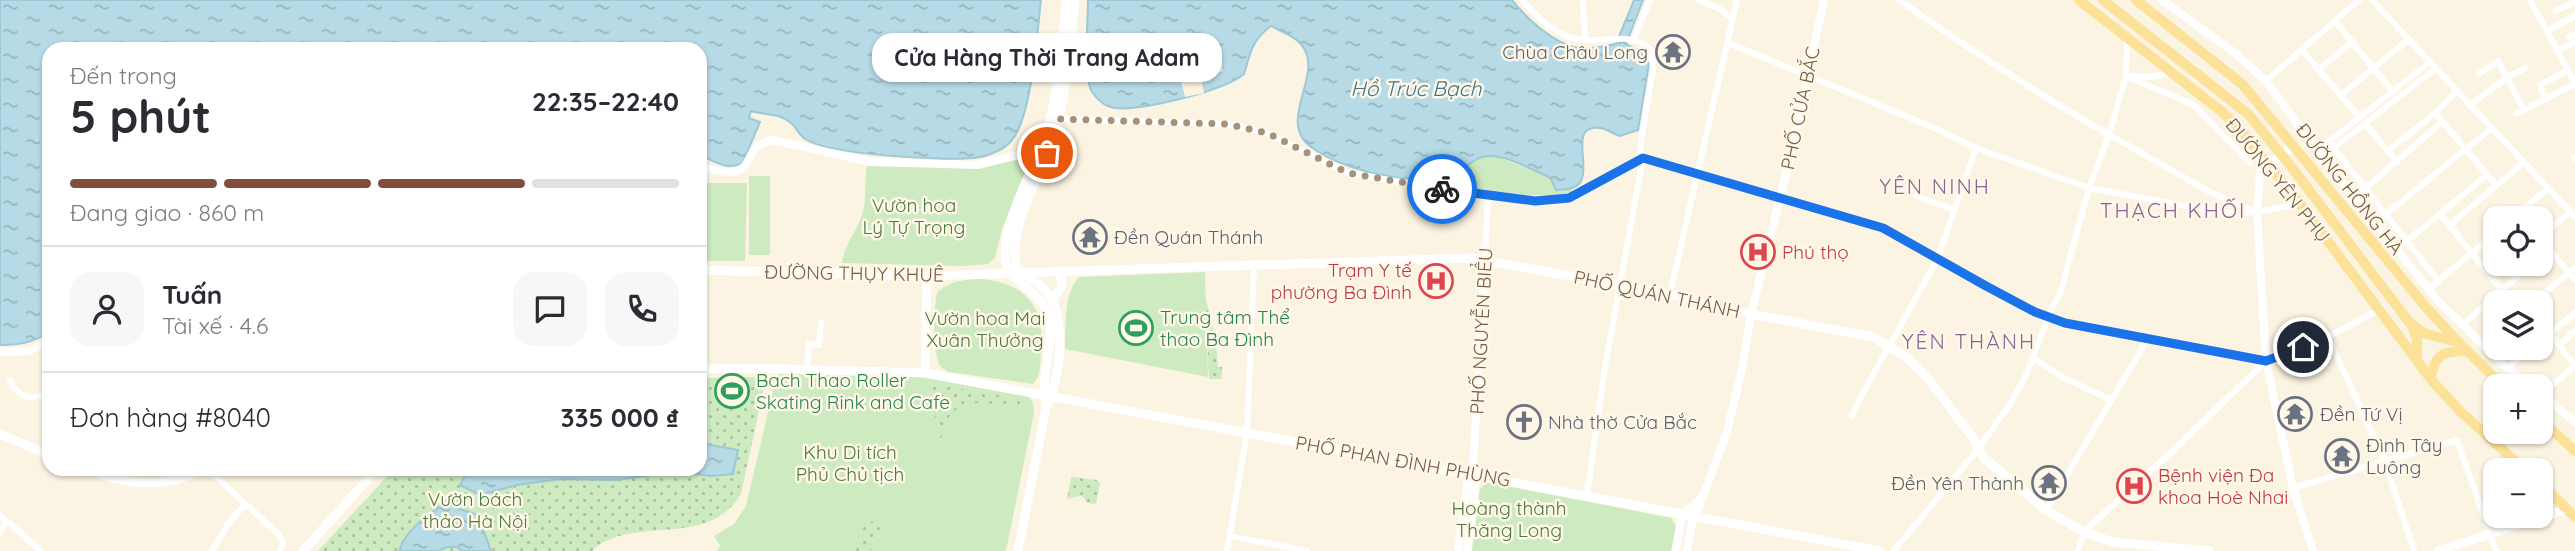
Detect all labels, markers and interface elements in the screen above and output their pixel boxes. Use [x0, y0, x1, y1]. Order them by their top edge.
temple icon: Chùa Châu Long [1654, 33, 1692, 71]
callout: Cửa Hàng Thời Trang Adam [872, 34, 1222, 83]
place label: Chùa Châu Long [1502, 40, 1648, 64]
text: Cửa Hàng Thời Trang Adam [894, 43, 1200, 72]
street label: PHỐ CỬA BẮC [1773, 44, 1825, 172]
text: Đến trong [70, 61, 177, 90]
water label: Hồ Trúc Bạch [1351, 75, 1482, 101]
text: 22:35–22:40 [532, 85, 679, 118]
text: 5 phút [70, 87, 211, 145]
street label: ĐƯỜNG YÊN PHỤ [2221, 113, 2335, 247]
street label: ĐƯỜNG HỒNG HÀ [2291, 118, 2409, 260]
pin [1017, 123, 1077, 183]
icon: bag [1028, 134, 1066, 172]
courier [1407, 154, 1477, 224]
icon: bike [1423, 170, 1461, 208]
district label: YÊN NINH [1879, 173, 1991, 199]
park label: Vườn hoa Lý Tự Trọng [863, 193, 965, 239]
district label: THẠCH KHỐI [2100, 197, 2246, 223]
text: Đang giao · 860 m [70, 198, 264, 227]
map controls [2483, 206, 2553, 528]
button: locate [2483, 206, 2553, 276]
temple icon: Đền Quán Thánh [1071, 218, 1109, 256]
place label: Đền Quán Thánh [1114, 225, 1263, 249]
hospital icon: Phú thọ [1739, 233, 1777, 271]
place label: Phú thọ [1782, 240, 1849, 264]
street label: PHỐ NGUYỄN BIỂU [1462, 247, 1497, 415]
place label: Trạm Y tế phường Ba Đình [1271, 258, 1412, 304]
street label: ĐƯỜNG THỤY KHUÊ [764, 259, 944, 287]
hospital icon: Trạm Y tế phường Ba Đình [1417, 262, 1455, 300]
street label: PHỐ QUÁN THÁNH [1572, 265, 1742, 323]
button: person [70, 272, 144, 346]
button: chat [513, 272, 587, 346]
button: phone [605, 272, 679, 346]
text: Tuấn [162, 278, 222, 311]
button: layers [2483, 290, 2553, 360]
place label: Trung tâm Thể thao Ba Đình [1160, 305, 1290, 351]
park label: Vườn hoa Mai Xuân Thưởng [924, 306, 1046, 352]
sports icon: Trung tâm Thể thao Ba Đình [1117, 309, 1155, 347]
text: Tài xế · 4.6 [162, 311, 268, 340]
pin [2273, 317, 2333, 377]
district label: YÊN THÀNH [1902, 328, 2036, 354]
icon: home [2284, 328, 2322, 366]
place label: Bach Thao Roller Skating Rink and Cafe [756, 368, 950, 414]
sports icon: Bach Thao Roller Skating Rink and Cafe [713, 372, 751, 410]
button: + [2483, 374, 2553, 444]
temple icon: Đền Tứ Vị [2276, 395, 2314, 433]
text: Đơn hàng #8040 [70, 401, 271, 434]
text: 335 000 ₫ [561, 401, 679, 434]
place label: Đền Tứ Vị [2320, 402, 2402, 426]
church icon: Nhà thờ Cửa Bắc [1505, 403, 1543, 441]
place label: Nhà thờ Cửa Bắc [1548, 410, 1697, 434]
street label: PHỐ PHAN ĐÌNH PHÙNG [1294, 430, 1512, 492]
place label: Đình Tây Luông [2366, 433, 2443, 479]
temple icon: Đình Tây Luông [2323, 437, 2361, 475]
park label: Khu Di tích Phủ Chủ tịch [796, 440, 904, 486]
button: − [2483, 458, 2553, 528]
place label: Bệnh viện Đa khoa Hoè Nhai [2158, 463, 2288, 509]
temple icon: Đền Yên Thành [2030, 464, 2068, 502]
hospital icon: Bệnh viện Đa khoa Hoè Nhai [2115, 467, 2153, 505]
place label: Đền Yên Thành [1891, 471, 2024, 495]
park label: Vườn bách thảo Hà Nội [422, 487, 528, 533]
park label: Hoàng thành Thăng Long [1451, 496, 1567, 542]

